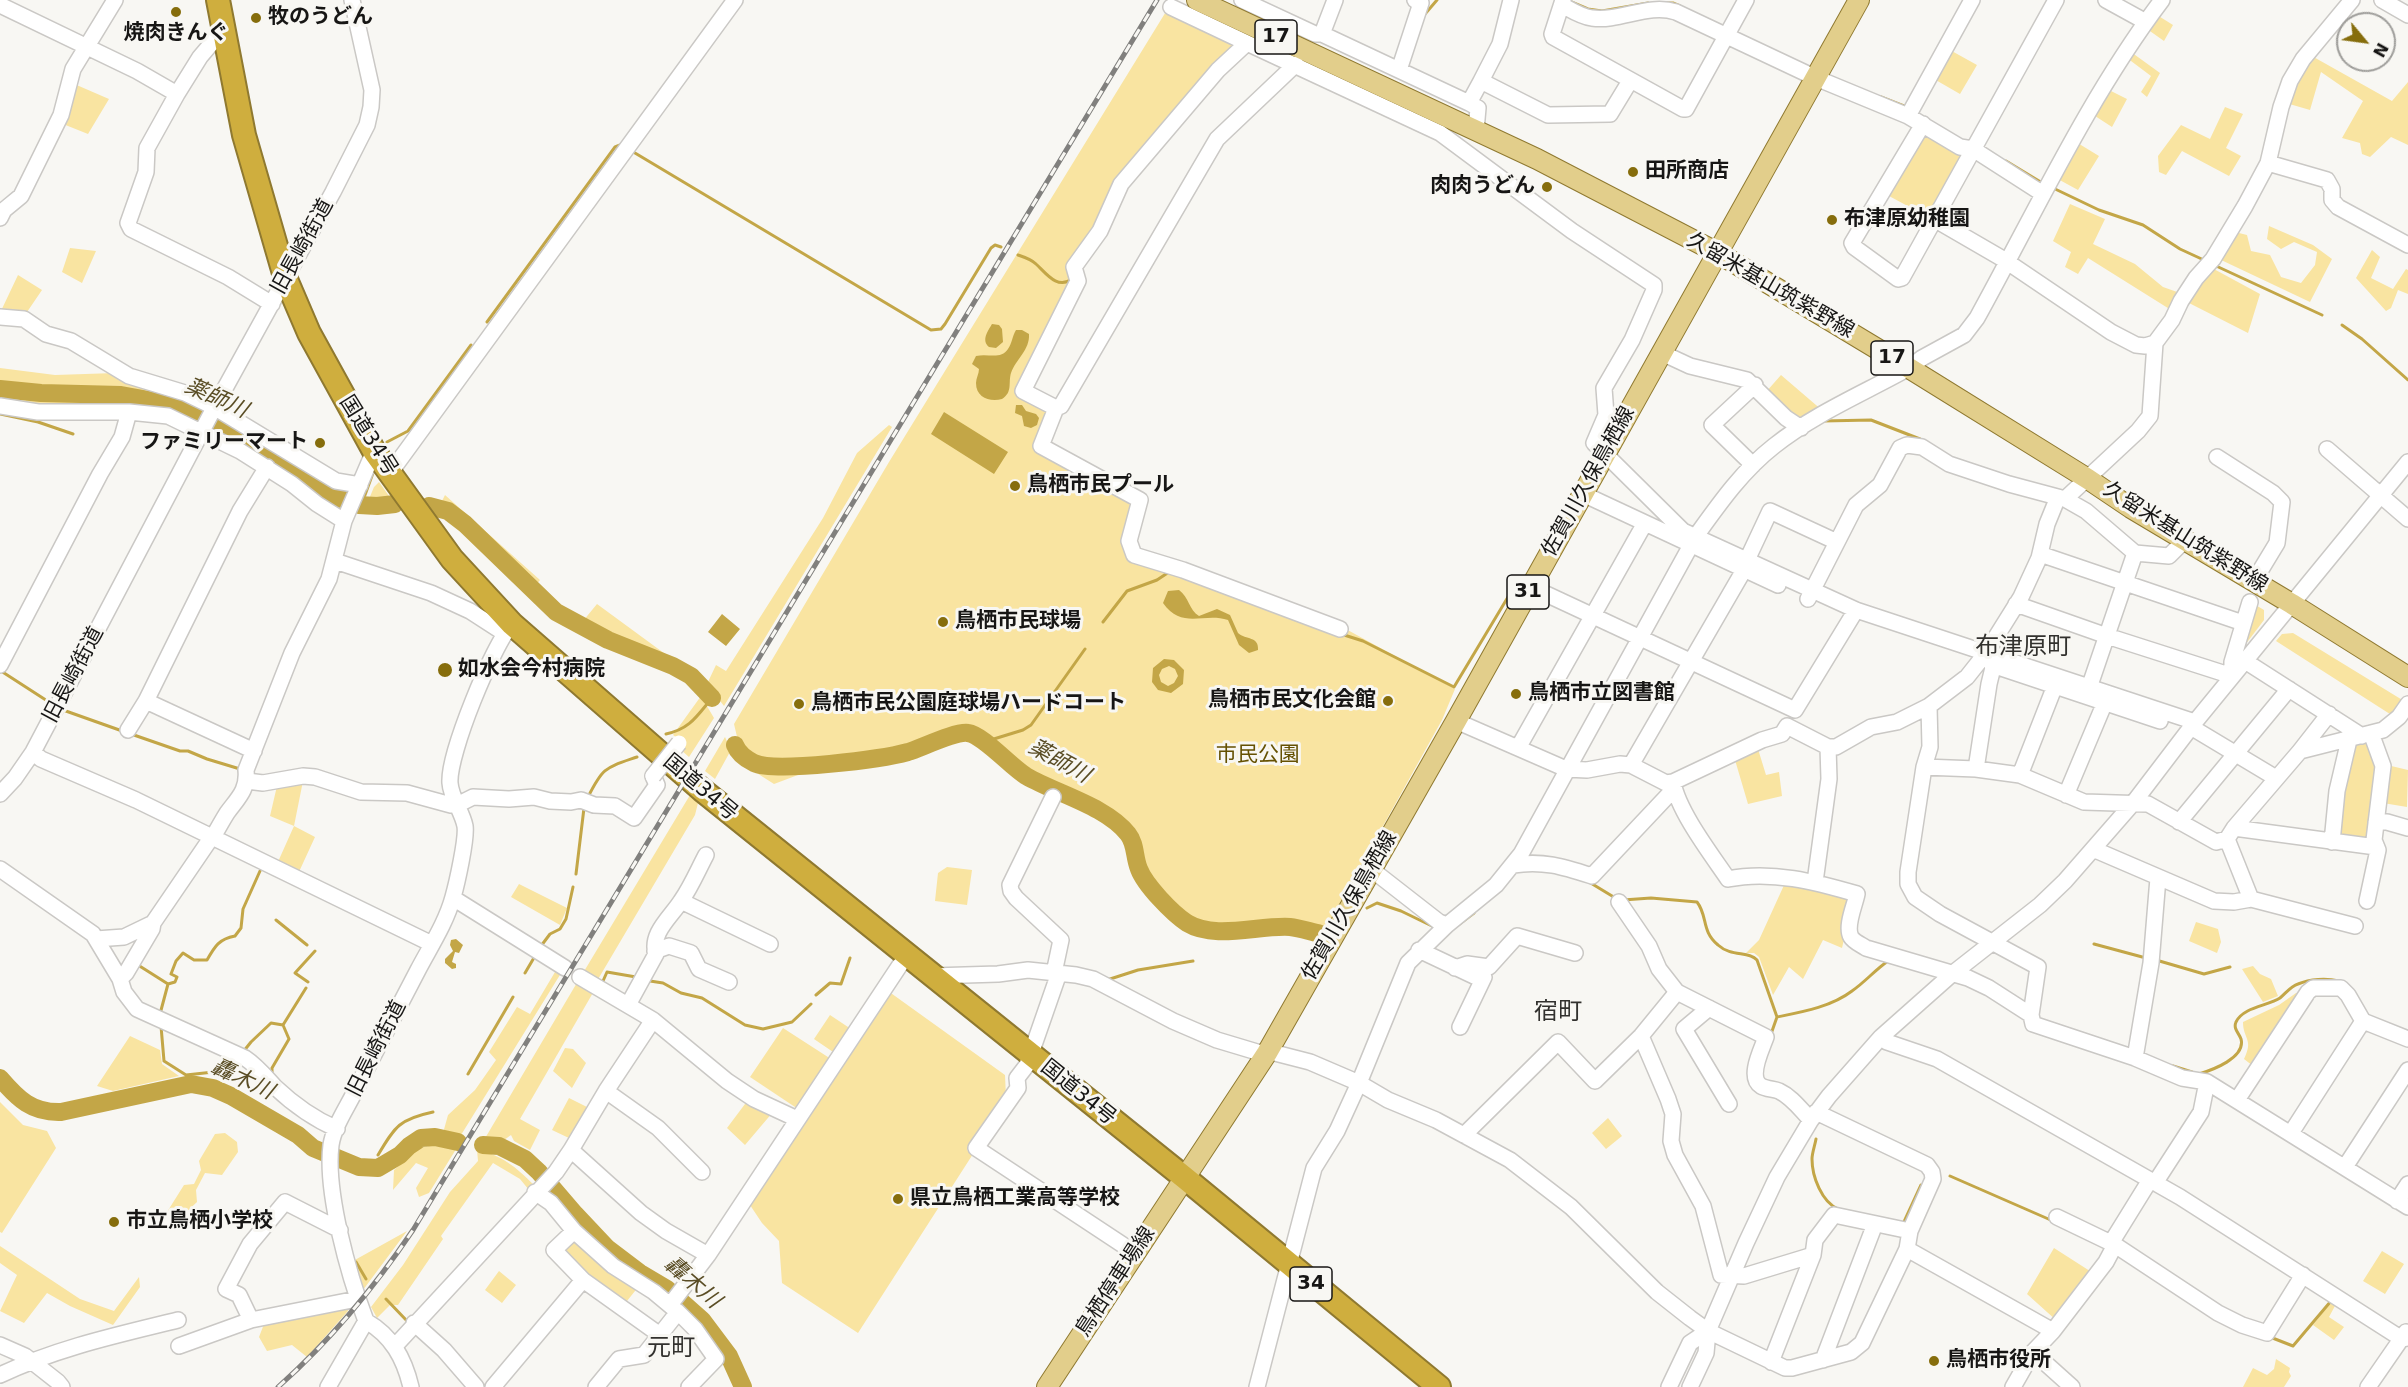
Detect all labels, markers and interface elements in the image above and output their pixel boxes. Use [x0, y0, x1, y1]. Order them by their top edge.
marker: 焼肉きんぐ [169, 5, 183, 19]
place label: 牧のうどん [268, 5, 373, 31]
marker: 牧のうどん [249, 11, 263, 25]
north arrow [2336, 12, 2396, 72]
road number: 17 [1255, 20, 1297, 54]
place label: 焼肉きんぐ [124, 21, 228, 47]
text: N [2369, 40, 2392, 60]
place label: 田所商店 [1645, 159, 1729, 185]
marker: 田所商店 [1626, 165, 1640, 179]
place label: 肉肉うどん [1430, 174, 1535, 200]
marker: 肉肉うどん [1540, 180, 1554, 194]
street label: 旧長崎街道 [267, 195, 339, 299]
place label: 布津原幼稚園 [1844, 207, 1970, 233]
marker: 布津原幼稚園 [1825, 213, 1839, 227]
street label: 久留米基山筑紫野線 [1682, 228, 1858, 344]
road number: 17 [1871, 341, 1913, 375]
water label: 薬師川 [180, 374, 252, 424]
street label: 国道34号 [334, 391, 402, 481]
street label: 佐賀川久保鳥栖線 [1537, 402, 1641, 562]
place label: ファミリーマート [140, 430, 308, 456]
marker: ファミリーマート [313, 436, 327, 450]
place label: 鳥栖市民プール [1027, 473, 1174, 499]
street label: 久留米基山筑紫野線 [2098, 477, 2272, 599]
marker: 鳥栖市民プール [1008, 479, 1022, 493]
road number: 31 [1507, 575, 1549, 609]
place label: 鳥栖市民球場 [955, 609, 1081, 635]
marker: 鳥栖市民球場 [936, 615, 950, 629]
street label: 旧長崎街道 [38, 623, 110, 727]
district label: 布津原町 [1975, 634, 2071, 662]
place label: 如水会今村病院 [458, 657, 605, 683]
marker: 如水会今村病院 [436, 661, 454, 679]
place label: 鳥栖市立図書館 [1528, 681, 1675, 707]
marker: 鳥栖市立図書館 [1509, 687, 1523, 701]
place label: 鳥栖市民文化会館 [1208, 688, 1376, 714]
place label: 鳥栖市民公園庭球場ハードコート [811, 691, 1126, 717]
marker: 鳥栖市民文化会館 [1381, 694, 1395, 708]
marker: 鳥栖市民公園庭球場ハードコート [792, 697, 806, 711]
water label: 薬師川 [1024, 734, 1094, 790]
park label: 市民公園 [1216, 743, 1300, 769]
street label: 国道34号 [658, 750, 742, 826]
street label: 佐賀川久保鳥栖線 [1297, 827, 1403, 985]
street label: 旧長崎街道 [342, 997, 412, 1101]
district label: 宿町 [1534, 999, 1582, 1027]
water label: 轟木川 [207, 1054, 277, 1106]
street label: 国道34号 [1035, 1055, 1121, 1131]
place label: 県立鳥栖工業高等学校 [910, 1186, 1120, 1212]
marker: 県立鳥栖工業高等学校 [891, 1192, 905, 1206]
place label: 市立鳥栖小学校 [126, 1209, 273, 1235]
marker: 市立鳥栖小学校 [107, 1215, 121, 1229]
street label: 鳥栖停車場線 [1071, 1222, 1161, 1342]
water label: 轟木川 [658, 1251, 726, 1315]
road number: 34 [1290, 1267, 1332, 1301]
district label: 元町 [647, 1335, 695, 1363]
place label: 鳥栖市役所 [1946, 1348, 2051, 1374]
marker: 鳥栖市役所 [1927, 1354, 1941, 1368]

